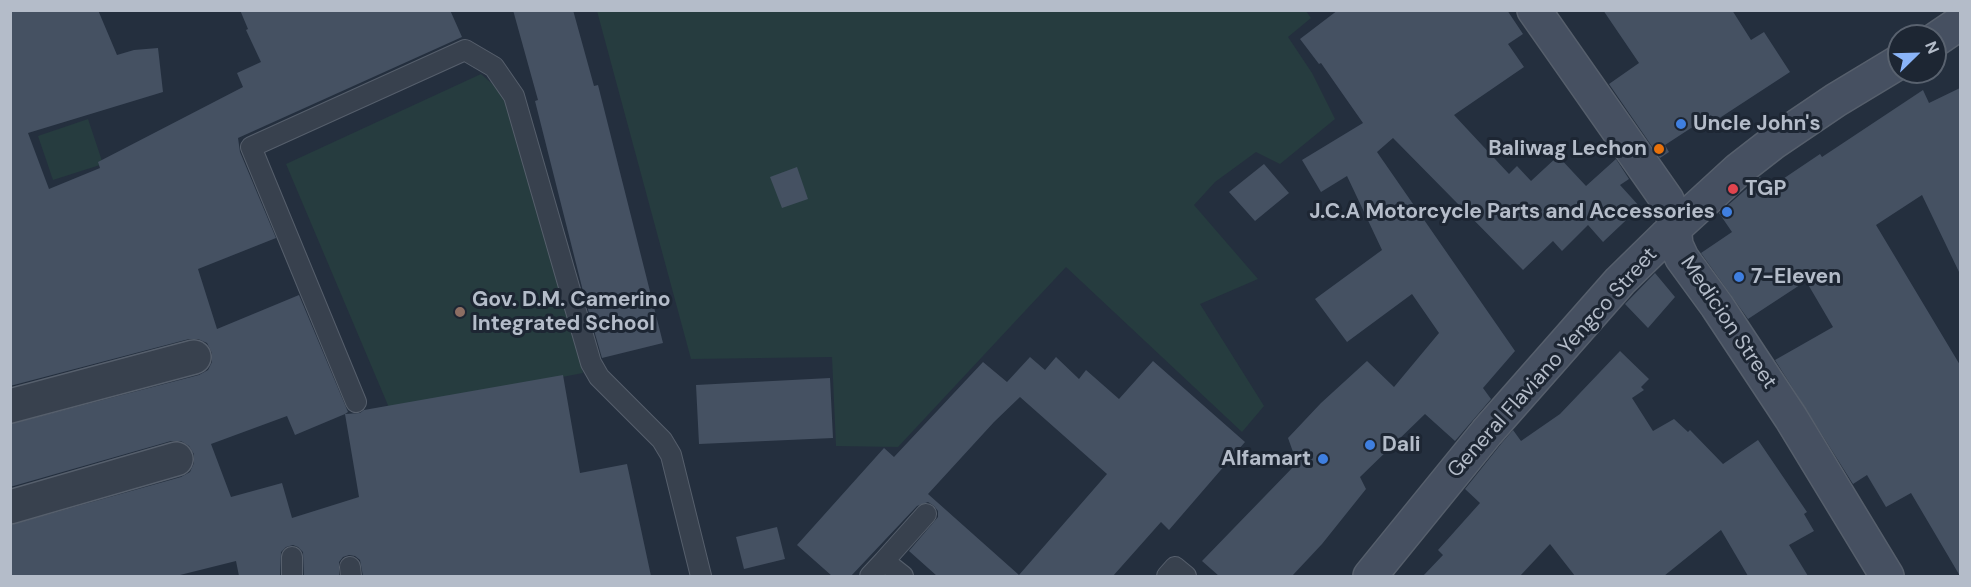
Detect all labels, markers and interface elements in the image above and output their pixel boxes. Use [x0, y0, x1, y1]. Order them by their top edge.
north arrow [1887, 24, 1947, 84]
text: N [1920, 38, 1944, 57]
place label: Uncle John's [1693, 111, 1821, 137]
marker: Uncle John's [1674, 117, 1688, 131]
place label: Baliwag Lechon [1488, 136, 1647, 162]
marker: Baliwag Lechon [1652, 142, 1666, 156]
place label: TGP [1745, 176, 1786, 202]
marker: TGP [1726, 182, 1740, 196]
place label: J.C.A Motorcycle Parts and Accessories [1309, 199, 1715, 225]
marker: J.C.A Motorcycle Parts and Accessories [1720, 205, 1734, 219]
street label: General Flaviano Yengco Street [1443, 243, 1663, 483]
street label: Medicion Street [1674, 252, 1782, 394]
place label: 7-Eleven [1751, 264, 1841, 290]
marker: 7-Eleven [1732, 270, 1746, 284]
place label: Gov. D.M. Camerino Integrated School [472, 287, 671, 337]
marker: Gov. D.M. Camerino Integrated School [453, 305, 467, 319]
place label: Dali [1382, 432, 1421, 458]
marker: Dali [1363, 438, 1377, 452]
place label: Alfamart [1221, 446, 1311, 472]
marker: Alfamart [1316, 452, 1330, 466]

